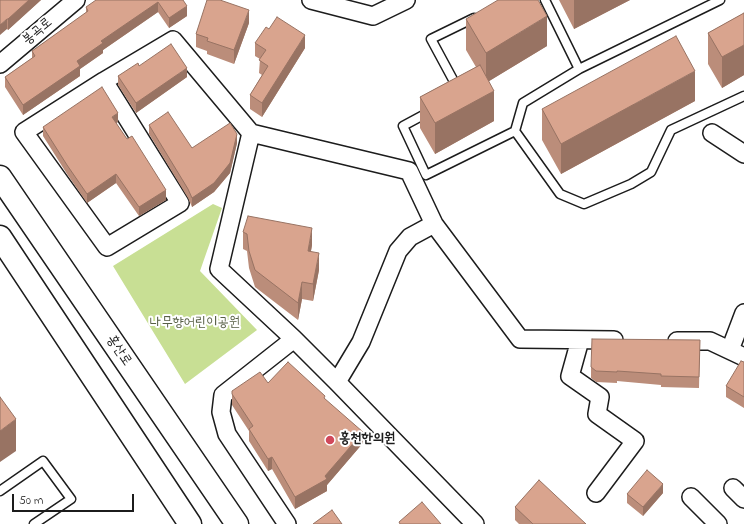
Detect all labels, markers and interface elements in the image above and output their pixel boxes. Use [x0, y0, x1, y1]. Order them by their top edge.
street label: 봉곡로 [20, 15, 56, 49]
park label: 나무향어린이공원 [150, 316, 240, 332]
street label: 홍산로 [102, 332, 134, 370]
place label: 홍천한의원 [339, 432, 395, 448]
marker: 홍천한의원 [324, 434, 336, 446]
scale bar [14, 486, 136, 512]
text: 50 m [19, 492, 43, 510]

